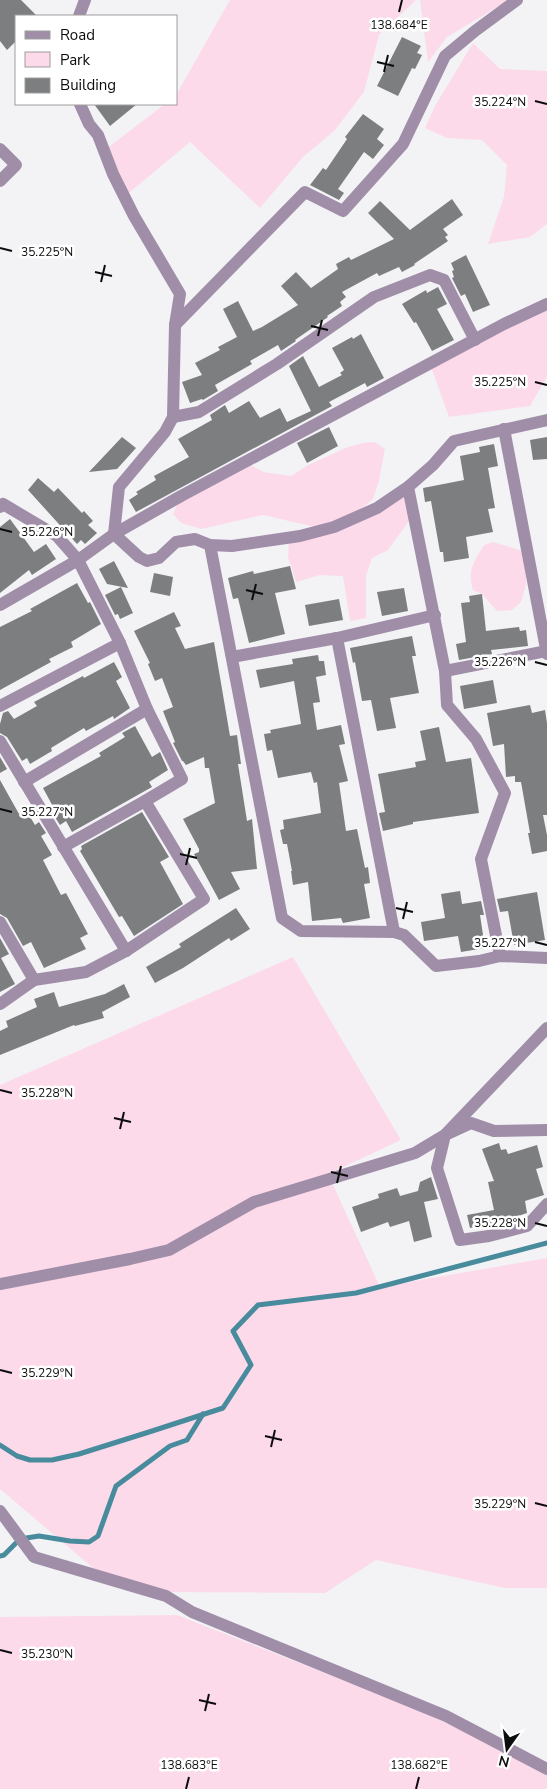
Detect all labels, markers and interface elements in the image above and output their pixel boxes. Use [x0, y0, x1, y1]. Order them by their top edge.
legend [15, 15, 178, 105]
text: 138.684°E [370, 17, 428, 33]
text: Road [60, 25, 95, 45]
text: Park [60, 50, 90, 70]
text: Building [60, 75, 116, 95]
text: 35.224°N [474, 94, 526, 110]
text: 35.225°N [21, 244, 73, 260]
text: 35.225°N [474, 374, 526, 390]
text: 35.226°N [21, 524, 73, 540]
text: 35.226°N [474, 654, 526, 670]
text: 35.227°N [21, 804, 73, 820]
text: 35.227°N [474, 935, 526, 951]
text: 35.228°N [21, 1085, 73, 1101]
text: 35.228°N [474, 1215, 526, 1231]
text: 35.229°N [21, 1365, 73, 1381]
text: 35.229°N [474, 1496, 526, 1512]
text: 35.230°N [21, 1646, 73, 1662]
north arrow [482, 1724, 532, 1774]
text: N [497, 1751, 511, 1772]
text: 138.683°E [160, 1757, 218, 1773]
text: 138.682°E [390, 1757, 448, 1773]

